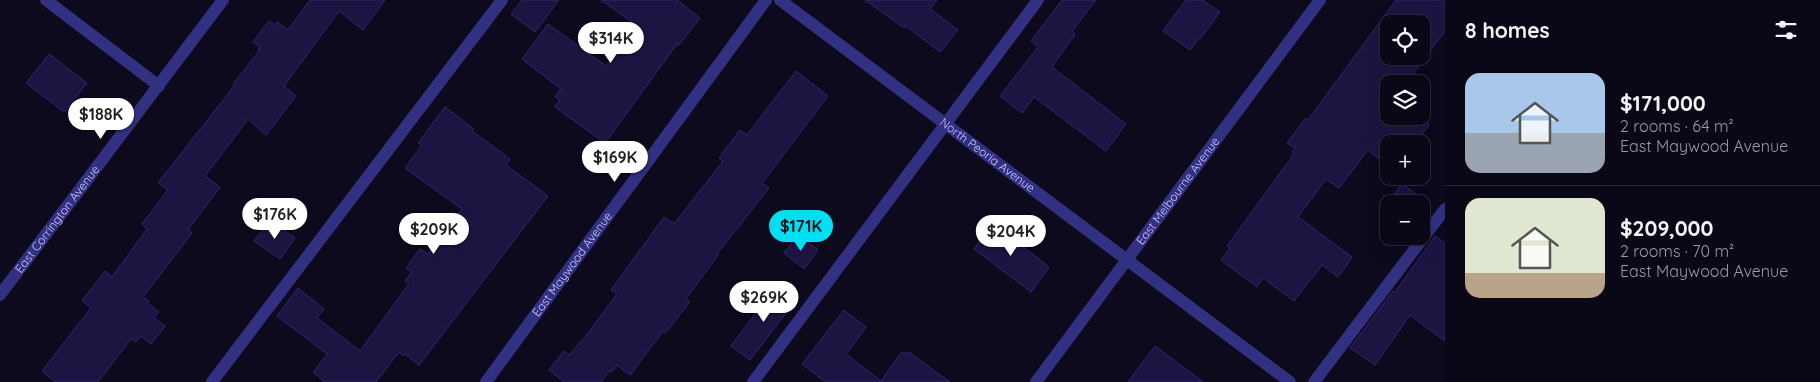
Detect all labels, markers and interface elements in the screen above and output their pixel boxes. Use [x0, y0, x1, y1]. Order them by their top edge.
map controls [1380, 15, 1430, 245]
button: locate [1380, 15, 1430, 65]
icon: filters [1772, 16, 1800, 44]
text: 8 homes [1465, 17, 1550, 43]
pin: $314K [576, 22, 646, 64]
text: $314K [589, 28, 633, 48]
button: layers [1380, 75, 1430, 125]
text: $171,000 [1620, 90, 1706, 116]
icon: home [1505, 93, 1565, 153]
pin: $188K [66, 98, 136, 140]
text: $188K [79, 104, 123, 124]
street label: North Peoria Avenue [937, 114, 1038, 195]
text: 2 rooms · 64 m² [1620, 116, 1734, 136]
street label: East Melbourne Avenue [1133, 134, 1223, 248]
button: + [1380, 135, 1430, 185]
text: East Maywood Avenue [1620, 136, 1788, 156]
pin: $169K [580, 140, 650, 183]
text: $169K [593, 147, 637, 167]
street label: East Corrington Avenue [11, 162, 103, 276]
button: − [1380, 195, 1430, 245]
pin: $176K [240, 198, 310, 240]
text: $176K [253, 204, 297, 224]
street label: East Maywood Avenue [529, 208, 615, 319]
pin: $171K [766, 210, 836, 252]
pin: $209K [399, 212, 469, 255]
pin: $204K [976, 214, 1046, 257]
text: $209,000 [1620, 215, 1713, 241]
text: $171K [780, 216, 822, 236]
icon: home [1505, 218, 1565, 278]
text: $209K [410, 219, 458, 239]
text: $204K [987, 221, 1035, 241]
text: 2 rooms · 70 m² [1620, 241, 1734, 261]
text: East Maywood Avenue [1620, 261, 1788, 281]
pin: $269K [729, 280, 799, 323]
text: $269K [740, 287, 788, 307]

